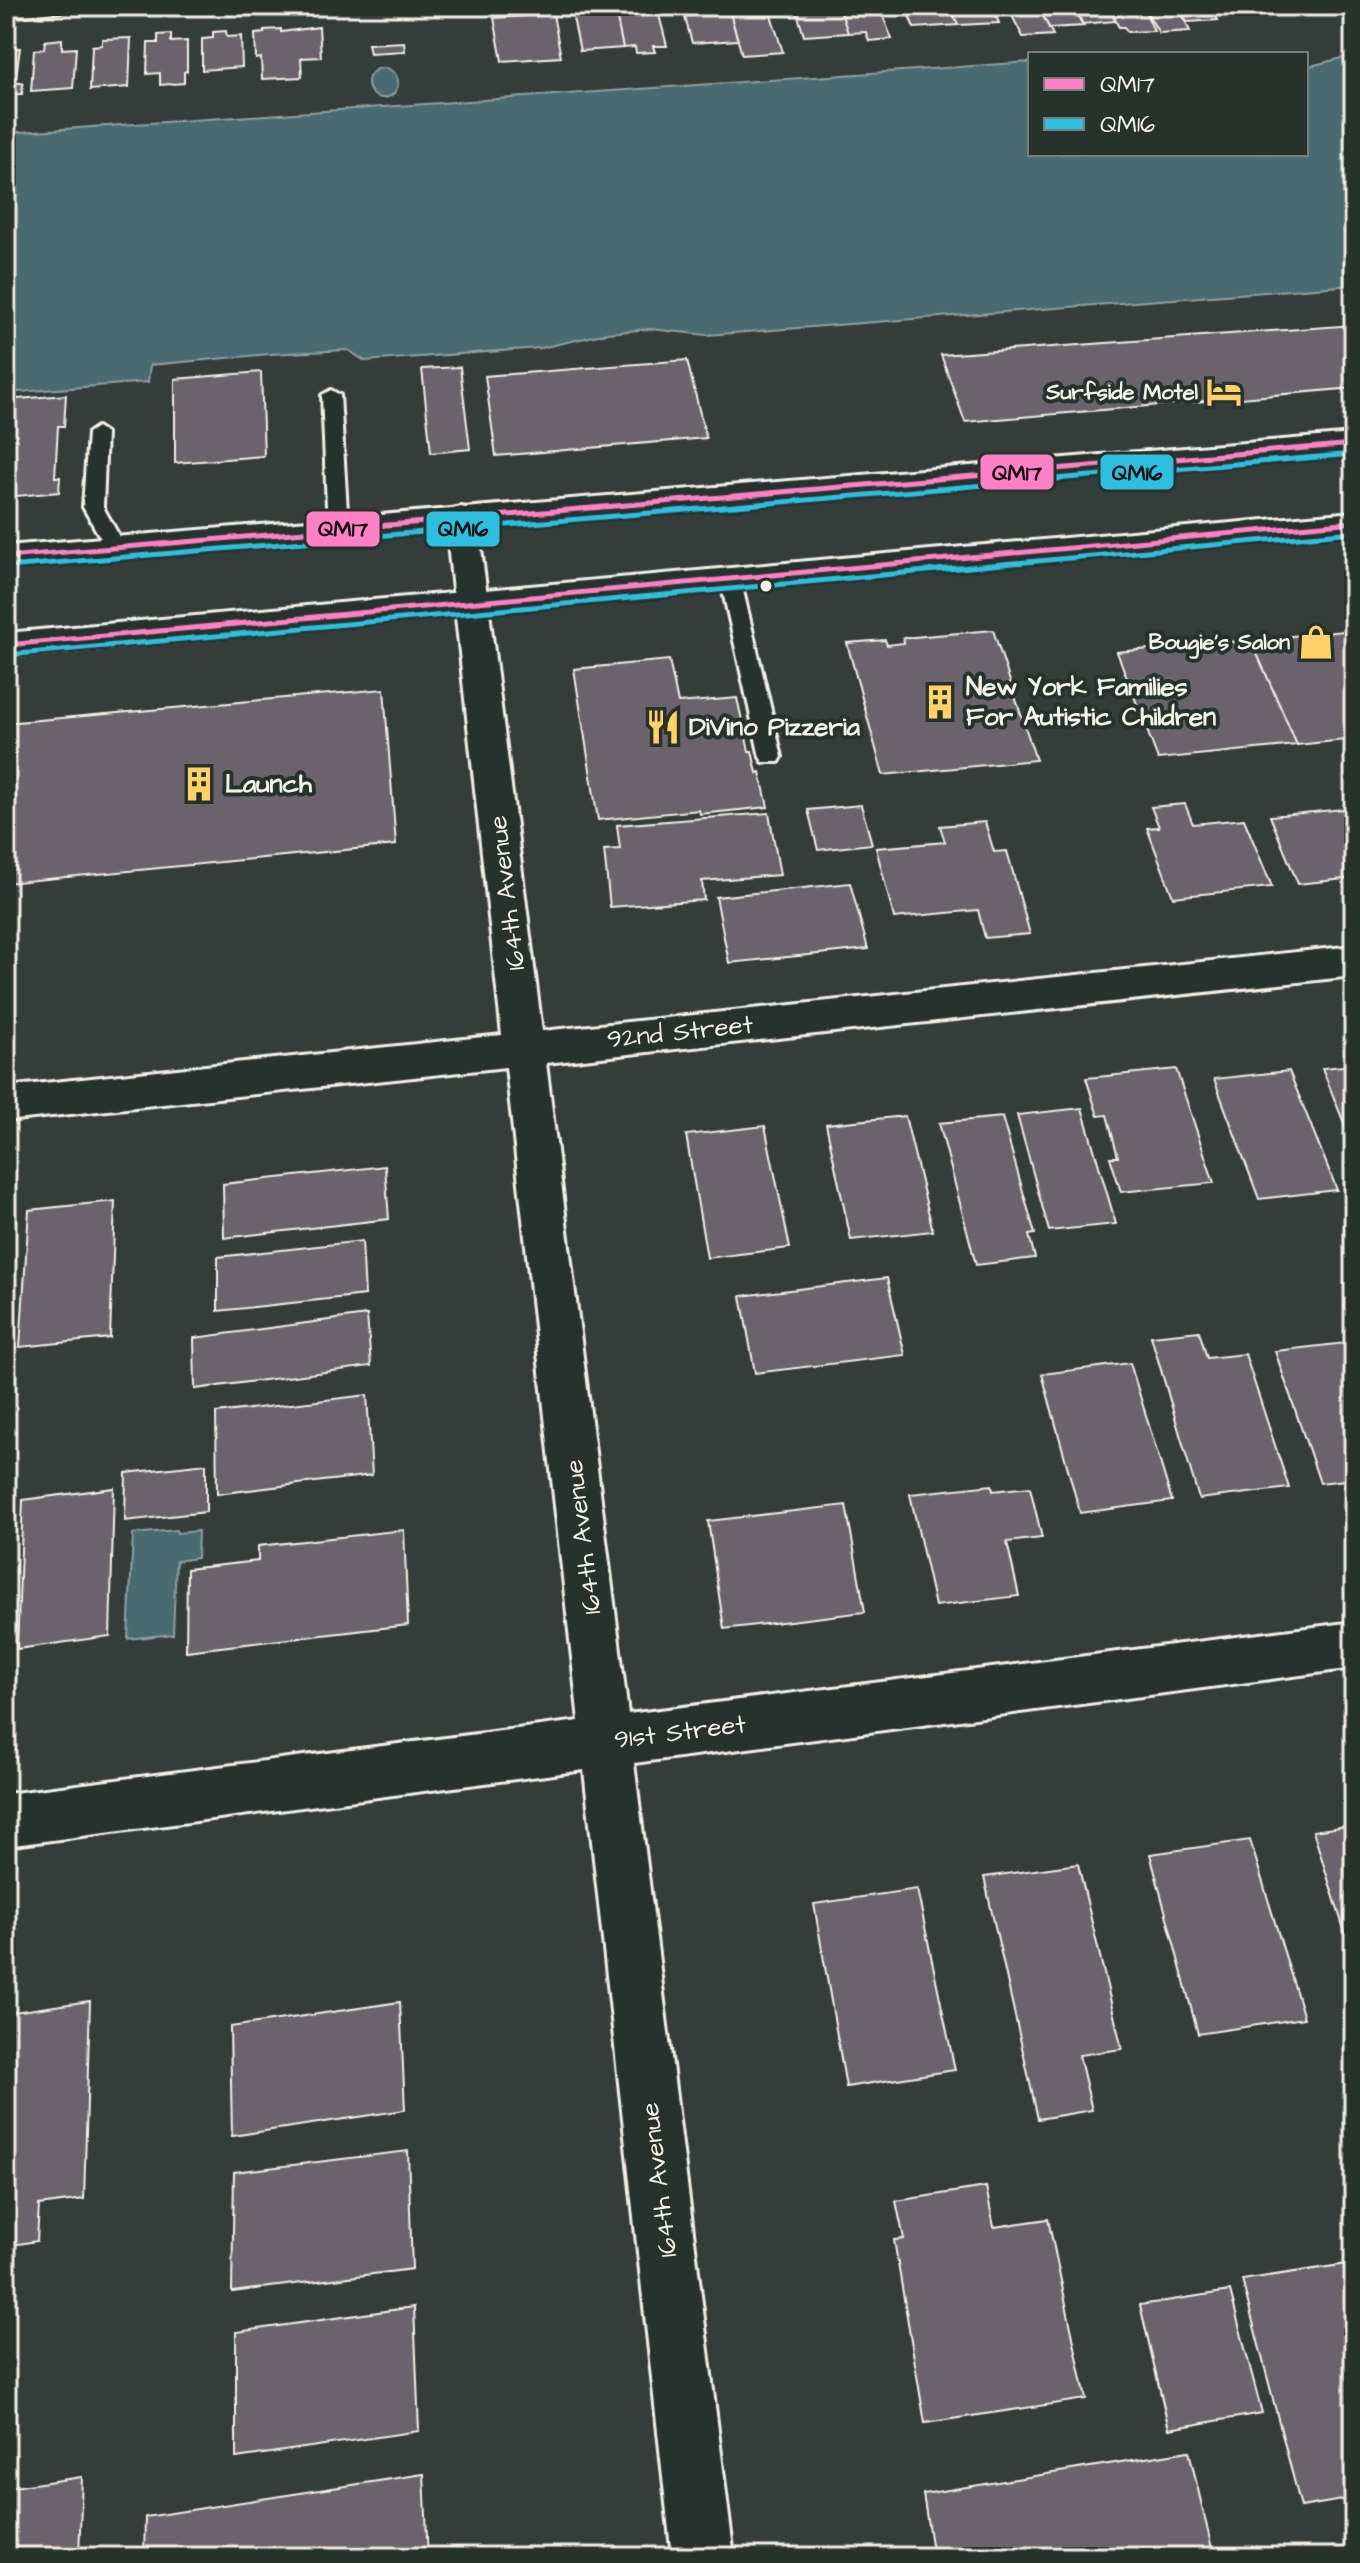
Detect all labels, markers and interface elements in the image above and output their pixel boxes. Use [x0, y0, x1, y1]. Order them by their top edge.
legend [1028, 52, 1308, 156]
text: QM17 [1100, 68, 1155, 102]
text: QM16 [1100, 108, 1155, 142]
hotel icon: Surfside Motel [1205, 373, 1243, 411]
place label: Surfside Motel [1045, 377, 1199, 408]
line badge: QM17 [979, 453, 1055, 491]
line badge: QM16 [1099, 453, 1175, 491]
text: QM17 [992, 458, 1043, 489]
text: QM16 [1112, 458, 1162, 489]
line badge: QM17 [305, 510, 381, 548]
line badge: QM16 [425, 510, 501, 548]
text: QM17 [318, 514, 369, 545]
text: QM16 [438, 514, 488, 545]
unlabelled marker [758, 578, 774, 594]
shop icon: Bougie's Salon [1297, 623, 1335, 661]
place label: Bougie's Salon [1149, 627, 1290, 659]
place label: New York Families For Autistic Children [966, 669, 1216, 735]
building icon: New York Families For Autistic Children [921, 683, 959, 721]
restaurant icon: DiVino Pizzeria [644, 708, 682, 746]
place label: DiVino Pizzeria [689, 709, 861, 745]
building icon: Launch [180, 765, 218, 803]
place label: Launch [225, 766, 313, 802]
street label: 164th Avenue [480, 814, 534, 972]
street label: 92nd Street [605, 1006, 755, 1058]
street label: 164th Avenue [556, 1458, 610, 1616]
street label: 91st Street [612, 1706, 748, 1758]
street label: 164th Avenue [632, 2101, 686, 2259]

